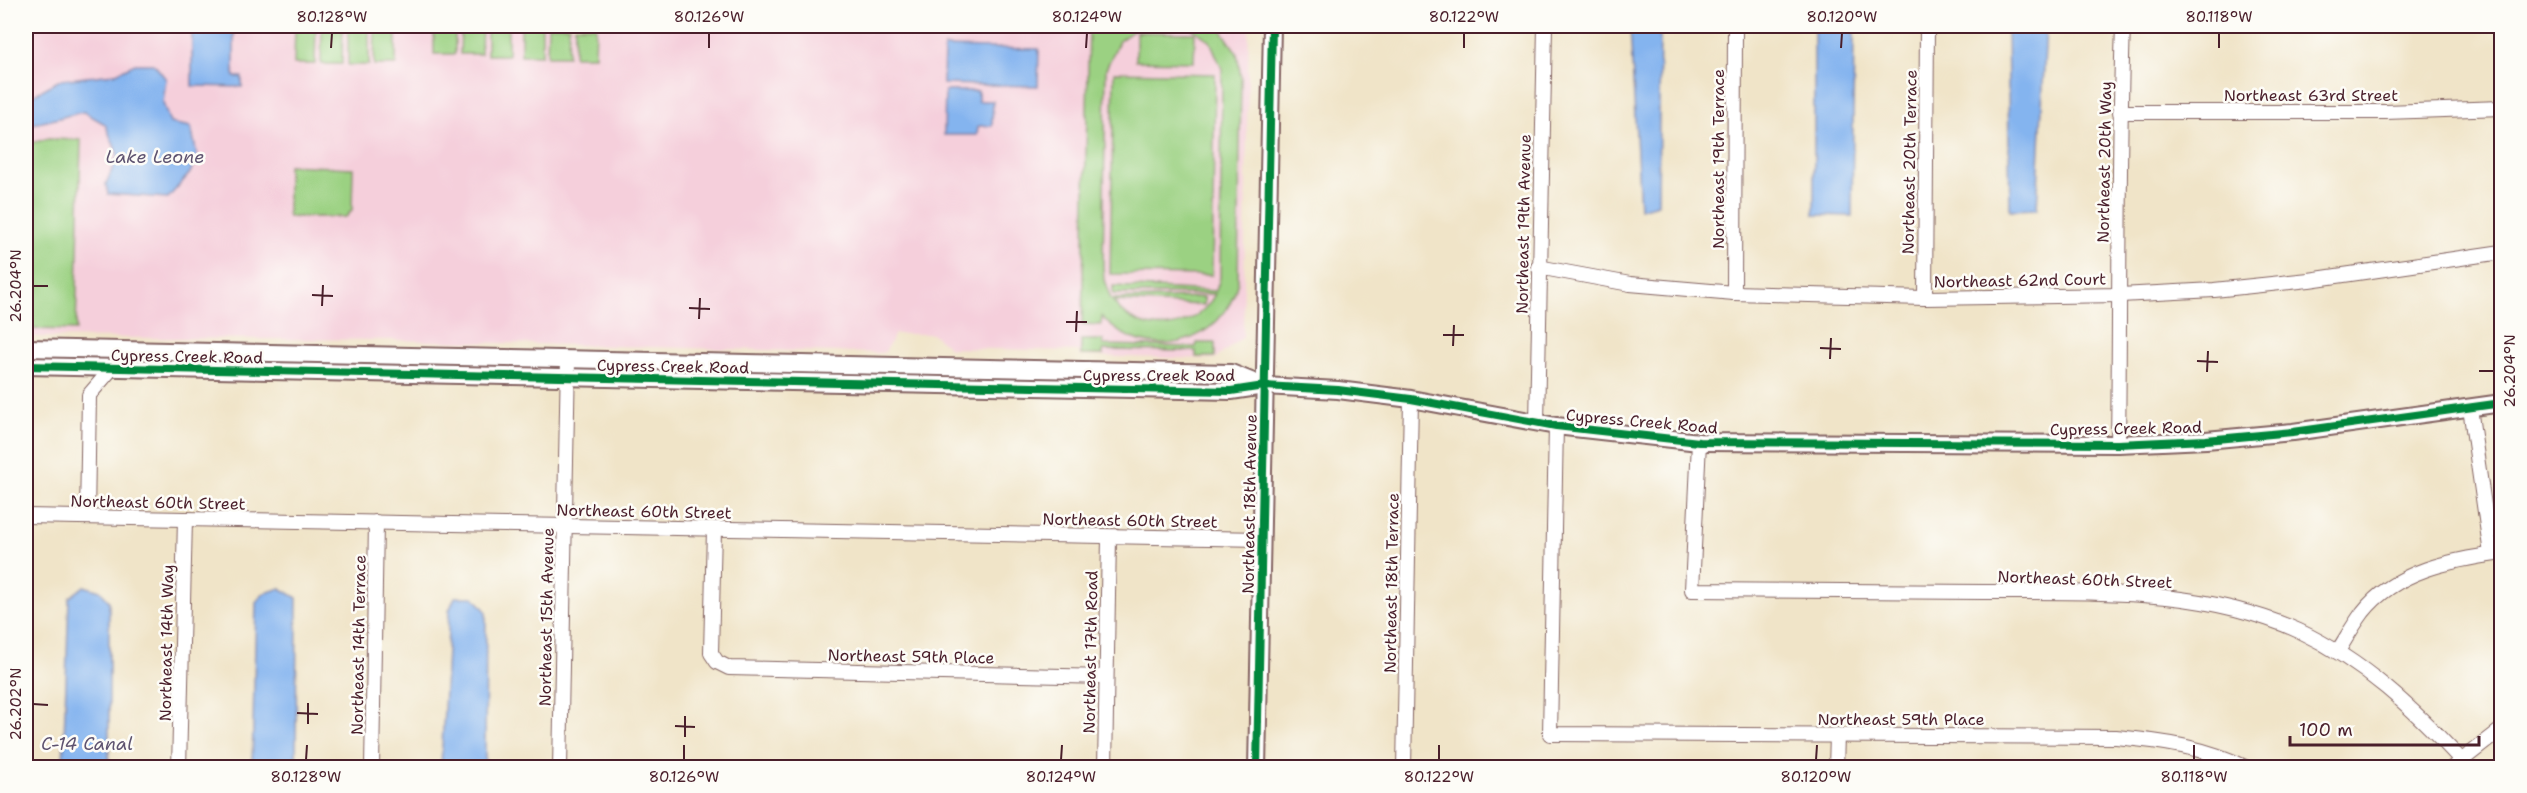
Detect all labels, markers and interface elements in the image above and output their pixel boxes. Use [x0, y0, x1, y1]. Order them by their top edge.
text: 80.128°W [297, 7, 367, 27]
text: 80.126°W [674, 7, 744, 27]
text: 80.124°W [1052, 7, 1122, 27]
text: 80.122°W [1429, 7, 1499, 27]
text: 80.120°W [1807, 7, 1877, 27]
text: 80.118°W [2185, 7, 2253, 27]
street label: Northeast 19th Terrace [1708, 69, 1729, 249]
street label: Northeast 20th Terrace [1897, 69, 1922, 255]
street label: Northeast 20th Way [2093, 81, 2116, 243]
street label: Northeast 63rd Street [2224, 85, 2398, 106]
street label: Northeast 19th Avenue [1511, 134, 1536, 314]
water label: Lake Leone [106, 145, 204, 169]
text: 26.204°N [6, 249, 26, 323]
street label: Northeast 62nd Court [1934, 268, 2106, 293]
text: 26.204°N [2500, 334, 2520, 408]
street label: Cypress Creek Road [111, 345, 263, 368]
street label: Cypress Creek Road [597, 355, 749, 378]
street label: Cypress Creek Road [1083, 365, 1235, 386]
street label: Cypress Creek Road [1565, 404, 1719, 439]
street label: Northeast 18th Avenue [1237, 414, 1262, 594]
street label: Cypress Creek Road [2050, 417, 2202, 440]
street label: Northeast 60th Street [70, 490, 246, 515]
street label: Northeast 18th Terrace [1379, 493, 1404, 673]
street label: Northeast 60th Street [556, 499, 732, 524]
street label: Northeast 60th Street [1042, 508, 1218, 533]
street label: Northeast 15th Avenue [534, 527, 559, 707]
street label: Northeast 14th Terrace [346, 555, 371, 735]
street label: Northeast 14th Way [155, 564, 178, 722]
street label: Northeast 60th Street [1997, 566, 2173, 593]
street label: Northeast 17th Road [1079, 570, 1102, 734]
street label: Northeast 59th Place [827, 645, 995, 668]
text: 26.202°N [6, 668, 26, 740]
street label: Northeast 59th Place [1817, 709, 1985, 730]
scale bar [2290, 709, 2479, 747]
text: 100 m [2299, 718, 2353, 742]
water label: C-14 Canal [41, 732, 133, 756]
text: 80.128°W [271, 767, 341, 787]
text: 80.126°W [649, 767, 719, 787]
text: 80.124°W [1026, 767, 1096, 787]
text: 80.122°W [1404, 767, 1474, 787]
text: 80.120°W [1781, 767, 1851, 787]
text: 80.118°W [2160, 767, 2228, 787]

